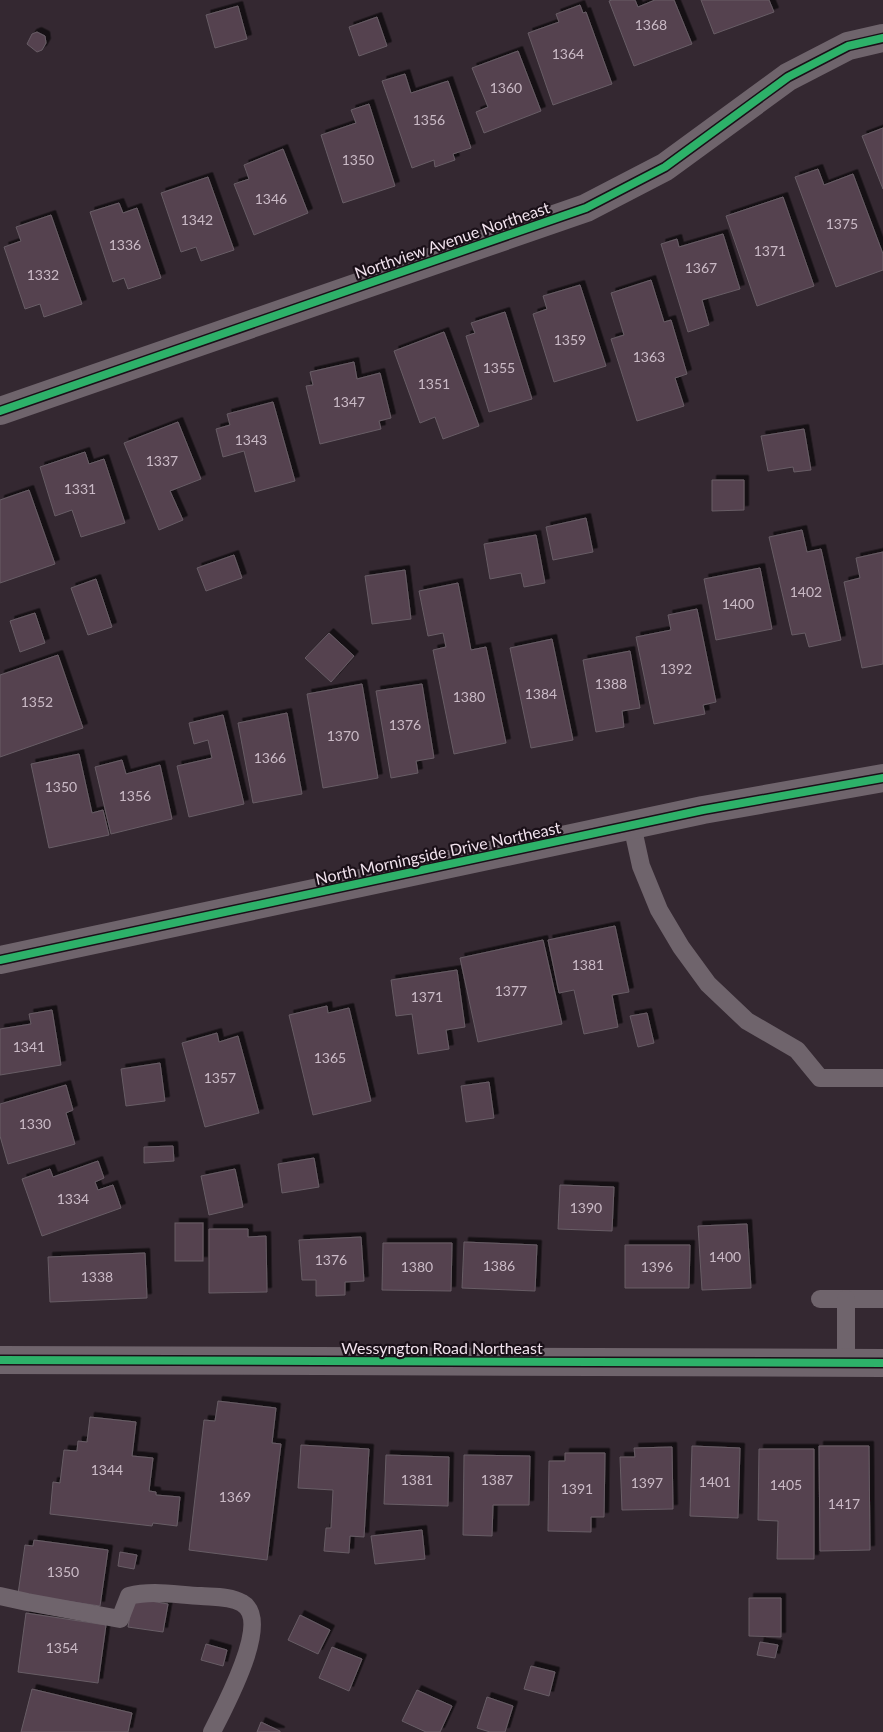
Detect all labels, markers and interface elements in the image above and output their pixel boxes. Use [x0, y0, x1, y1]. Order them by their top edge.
house number: 1368 [635, 16, 667, 33]
house number: 1364 [552, 45, 584, 62]
house number: 1360 [490, 79, 522, 96]
house number: 1356 [413, 111, 445, 128]
house number: 1350 [342, 151, 374, 168]
house number: 1346 [255, 190, 287, 207]
street label: Northview Avenue Northeast [352, 197, 552, 282]
house number: 1342 [181, 211, 213, 228]
house number: 1375 [826, 215, 858, 232]
house number: 1336 [109, 236, 141, 253]
house number: 1371 [754, 242, 786, 259]
house number: 1367 [685, 259, 717, 276]
house number: 1332 [27, 266, 59, 283]
house number: 1359 [554, 331, 586, 348]
house number: 1363 [633, 348, 665, 365]
house number: 1355 [483, 359, 515, 376]
house number: 1351 [418, 375, 450, 392]
house number: 1347 [333, 393, 365, 410]
house number: 1343 [235, 431, 267, 448]
house number: 1337 [146, 452, 178, 469]
house number: 1331 [64, 480, 96, 497]
house number: 1402 [790, 583, 822, 600]
house number: 1400 [722, 595, 754, 612]
house number: 1392 [660, 660, 692, 677]
house number: 1388 [595, 675, 627, 692]
house number: 1384 [525, 685, 557, 702]
house number: 1380 [453, 688, 485, 705]
house number: 1352 [21, 693, 53, 710]
house number: 1376 [389, 716, 421, 733]
house number: 1370 [327, 727, 359, 744]
house number: 1366 [254, 749, 286, 766]
house number: 1350 [45, 778, 77, 795]
house number: 1356 [119, 787, 151, 804]
street label: North Morningside Drive Northeast [314, 817, 563, 888]
house number: 1381 [572, 956, 604, 973]
house number: 1377 [495, 982, 527, 999]
house number: 1371 [411, 988, 443, 1005]
house number: 1341 [13, 1038, 45, 1055]
house number: 1365 [314, 1049, 346, 1066]
house number: 1357 [204, 1069, 236, 1086]
house number: 1330 [19, 1115, 51, 1132]
house number: 1334 [57, 1190, 89, 1207]
house number: 1390 [570, 1199, 602, 1216]
house number: 1400 [709, 1248, 741, 1265]
house number: 1376 [315, 1251, 347, 1268]
house number: 1386 [483, 1257, 515, 1274]
house number: 1380 [401, 1258, 433, 1275]
house number: 1396 [641, 1258, 673, 1275]
house number: 1338 [81, 1268, 113, 1285]
street label: Wessyngton Road Northeast [341, 1338, 543, 1357]
house number: 1344 [91, 1461, 123, 1478]
house number: 1381 [401, 1471, 433, 1488]
house number: 1387 [481, 1471, 513, 1488]
house number: 1401 [699, 1473, 731, 1490]
house number: 1397 [631, 1474, 663, 1491]
house number: 1405 [770, 1476, 802, 1493]
house number: 1391 [561, 1480, 593, 1497]
house number: 1369 [219, 1488, 251, 1505]
house number: 1417 [828, 1495, 860, 1512]
house number: 1350 [47, 1563, 79, 1580]
house number: 1354 [46, 1639, 78, 1656]

